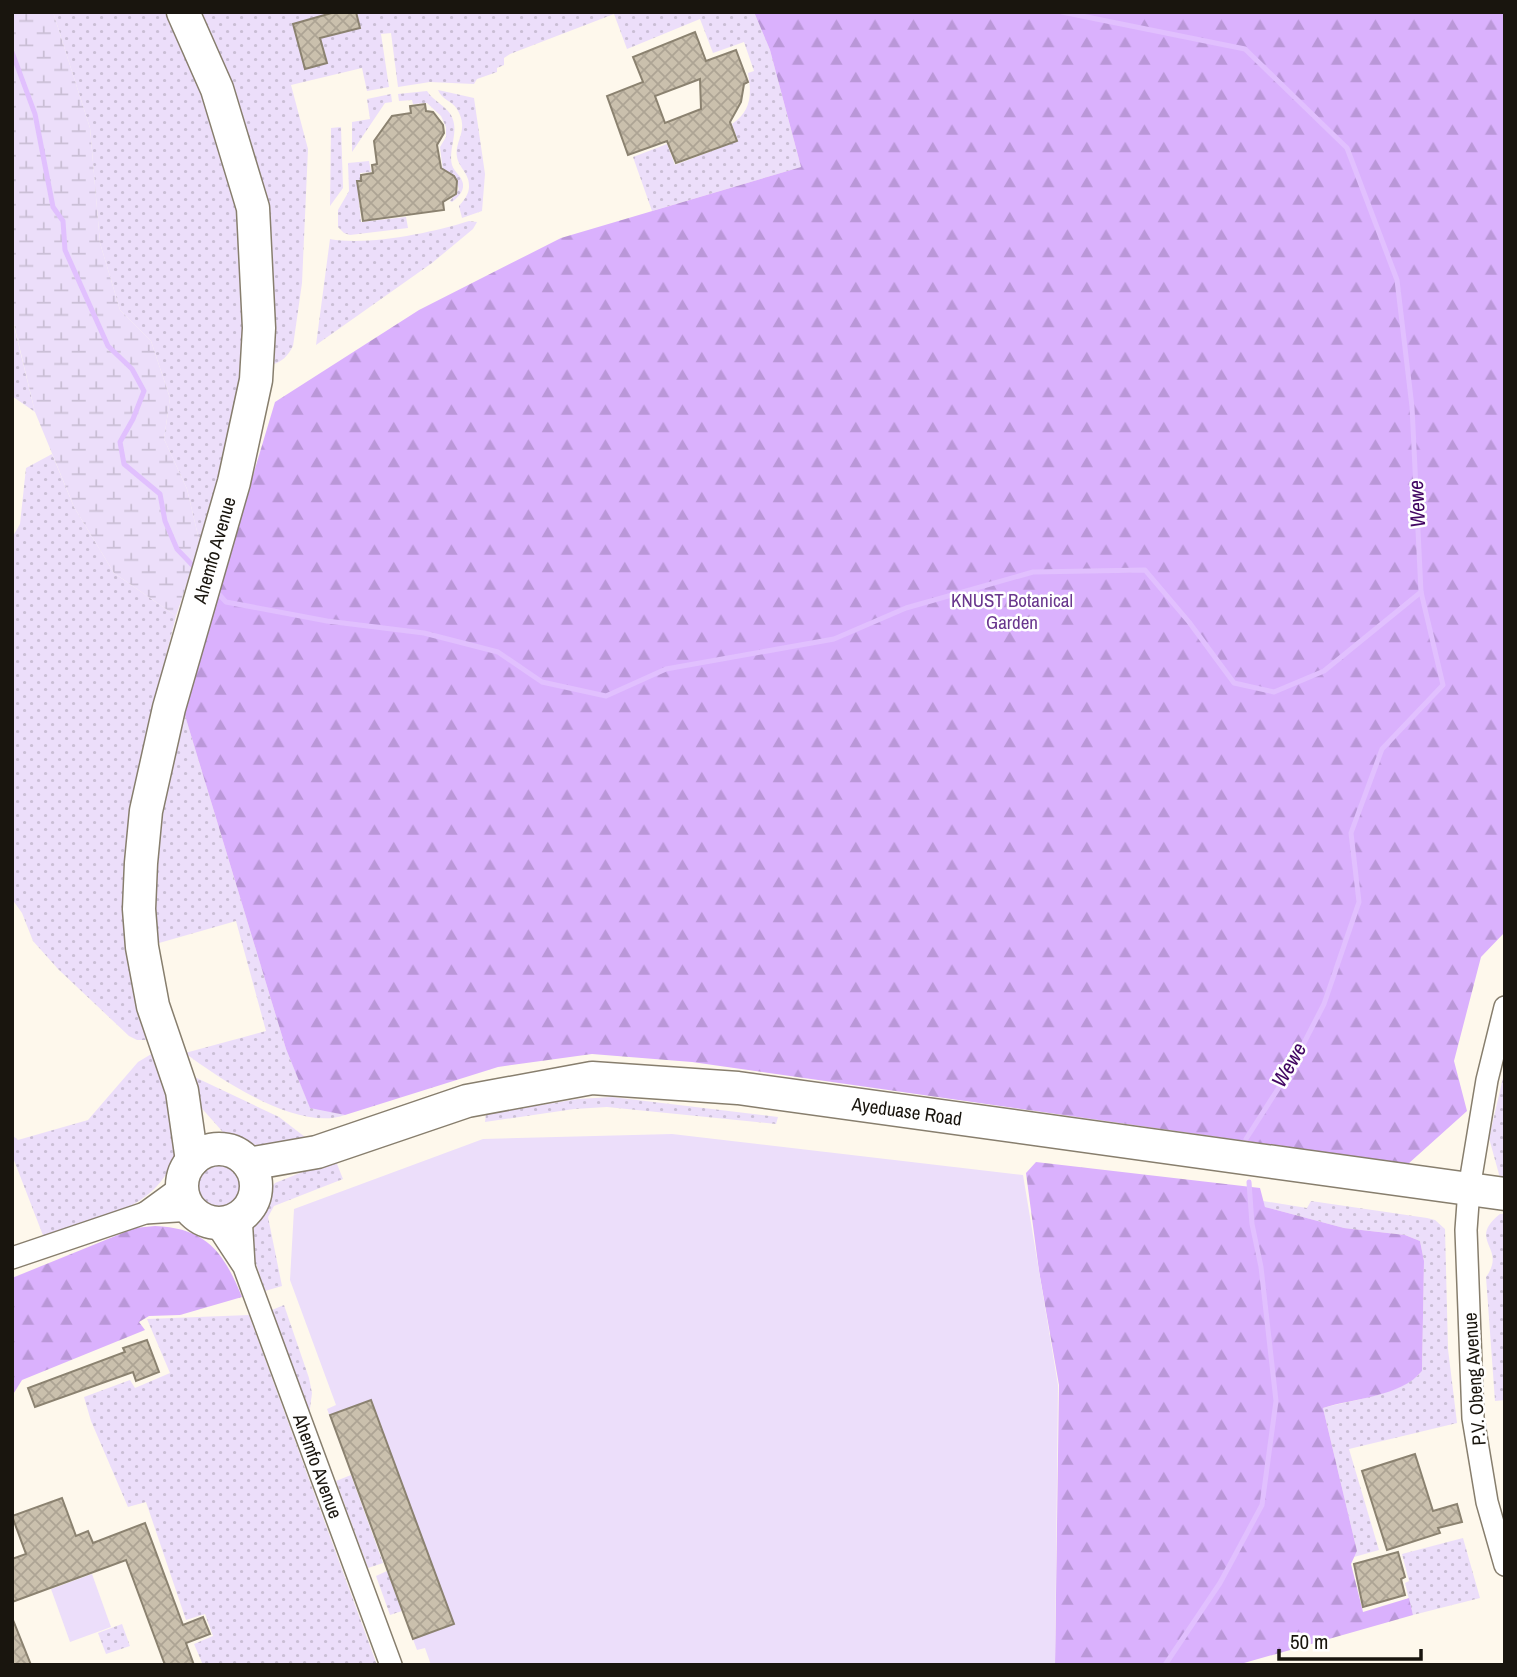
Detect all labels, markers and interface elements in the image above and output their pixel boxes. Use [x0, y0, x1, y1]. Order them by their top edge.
water label: Wewe [1401, 480, 1432, 528]
street label: Ahemfo Avenue [186, 494, 242, 607]
park label: KNUST Botanical Garden [951, 587, 1073, 635]
water label: Wewe [1264, 1037, 1313, 1093]
street label: Ayeduase Road [849, 1090, 964, 1132]
street label: P.V. Obeng Avenue [1456, 1312, 1492, 1446]
street label: Ahemfo Avenue [287, 1409, 349, 1522]
scale bar [1279, 1618, 1421, 1662]
text: 50 m [1290, 1627, 1328, 1656]

